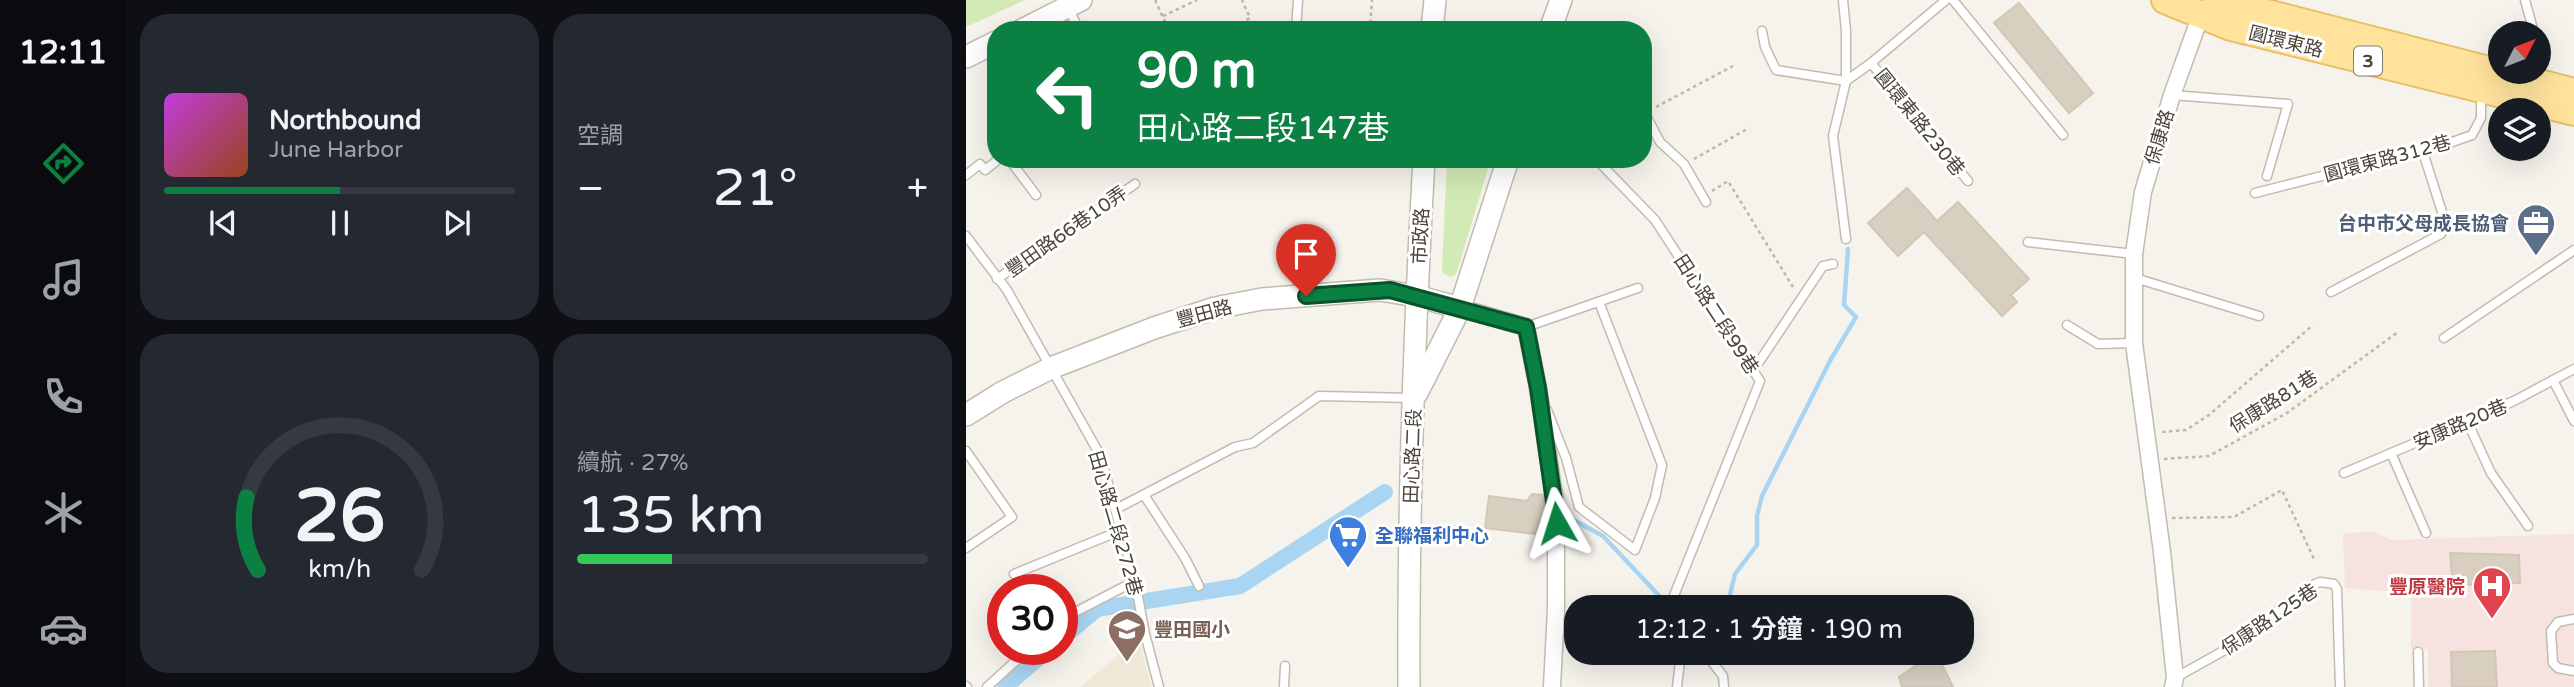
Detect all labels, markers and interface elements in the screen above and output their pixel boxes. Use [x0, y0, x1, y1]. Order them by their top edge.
north arrow [2488, 21, 2552, 84]
map controls [2488, 21, 2551, 161]
street label: 圓環東路 [2246, 22, 2325, 62]
text: 12:11 [19, 34, 107, 72]
text: 90 m [1137, 42, 1256, 101]
road number: 3 [2354, 46, 2382, 76]
icon: left [1022, 49, 1113, 140]
street label: 圓環東路230巷 [1870, 65, 1969, 180]
button: layers [2488, 98, 2551, 161]
text: Northbound [269, 105, 421, 136]
street label: 保康路 [2141, 107, 2179, 168]
text: 田心路二段147巷 [1137, 110, 1389, 148]
text: 空調 [577, 122, 623, 150]
street label: 圓環東路312巷 [2321, 131, 2453, 187]
text: June Harbor [269, 136, 403, 164]
icon: directions [39, 139, 88, 188]
text: 21° [713, 157, 798, 220]
text: − [577, 166, 604, 212]
text: + [907, 166, 928, 212]
street label: 豐田路66巷10弄 [1002, 182, 1131, 282]
office icon: 台中市父母成長協會 [2515, 202, 2557, 257]
icon: previous [204, 204, 242, 242]
icon: pause [321, 204, 359, 242]
icon: next [438, 204, 476, 242]
street label: 市政路 [1409, 207, 1433, 265]
place label: 台中市父母成長協會 [2338, 213, 2509, 235]
pin [1276, 224, 1336, 296]
icon: arrive [1287, 235, 1325, 273]
street label: 田心路二段99巷 [1669, 251, 1763, 378]
icon: music [39, 255, 88, 304]
street label: 豐田路 [1174, 296, 1235, 332]
street label: 保康路81巷 [2225, 366, 2322, 438]
icon: phone [39, 372, 88, 421]
street label: 安康路20巷 [2410, 395, 2511, 455]
street label: 田心路二段 [1400, 408, 1426, 504]
street label: 田心路二段272巷 [1084, 448, 1146, 598]
text: 續航 · 27% [577, 449, 689, 477]
text: 26 [294, 473, 385, 561]
text: 135 km [577, 484, 765, 547]
position arrow [1520, 486, 1594, 560]
icon: climate [39, 488, 88, 537]
supermarket icon: 全聯福利中心 [1327, 514, 1369, 569]
place label: 全聯福利中心 [1375, 525, 1489, 547]
text: km/h [308, 553, 371, 583]
hospital icon: 豐原醫院 [2471, 565, 2513, 620]
speed limit sign: 30 [987, 574, 1078, 665]
place label: 豐原醫院 [2389, 576, 2465, 598]
street label: 保康路125巷 [2217, 579, 2322, 660]
icon: car [39, 604, 88, 653]
school or university icon: 豐田國小 [1106, 608, 1148, 663]
text: 12:12 · 1 分鐘 · 190 m [1635, 614, 1903, 645]
place label: 豐田國小 [1154, 619, 1230, 641]

